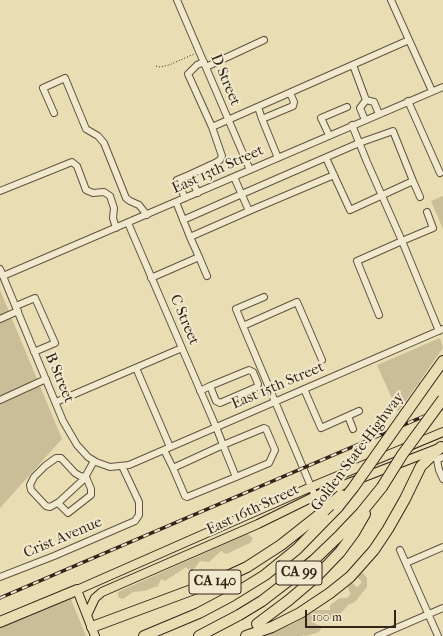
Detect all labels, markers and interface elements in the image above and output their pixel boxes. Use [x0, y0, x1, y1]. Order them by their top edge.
street label: D Street [206, 52, 244, 108]
street label: East 13th Street [169, 142, 267, 198]
street label: C Street [165, 292, 203, 348]
street label: B Street [40, 350, 78, 406]
street label: East 15th Street [229, 358, 327, 414]
street label: Golden State Highway [308, 389, 408, 515]
street label: East 16th Street [204, 481, 302, 539]
street label: Crist Avenue [21, 513, 105, 563]
road number: CA 99 [276, 561, 322, 585]
road number: CA 140 [189, 570, 241, 594]
scale bar [307, 602, 398, 628]
text: 100 m [312, 610, 342, 624]

